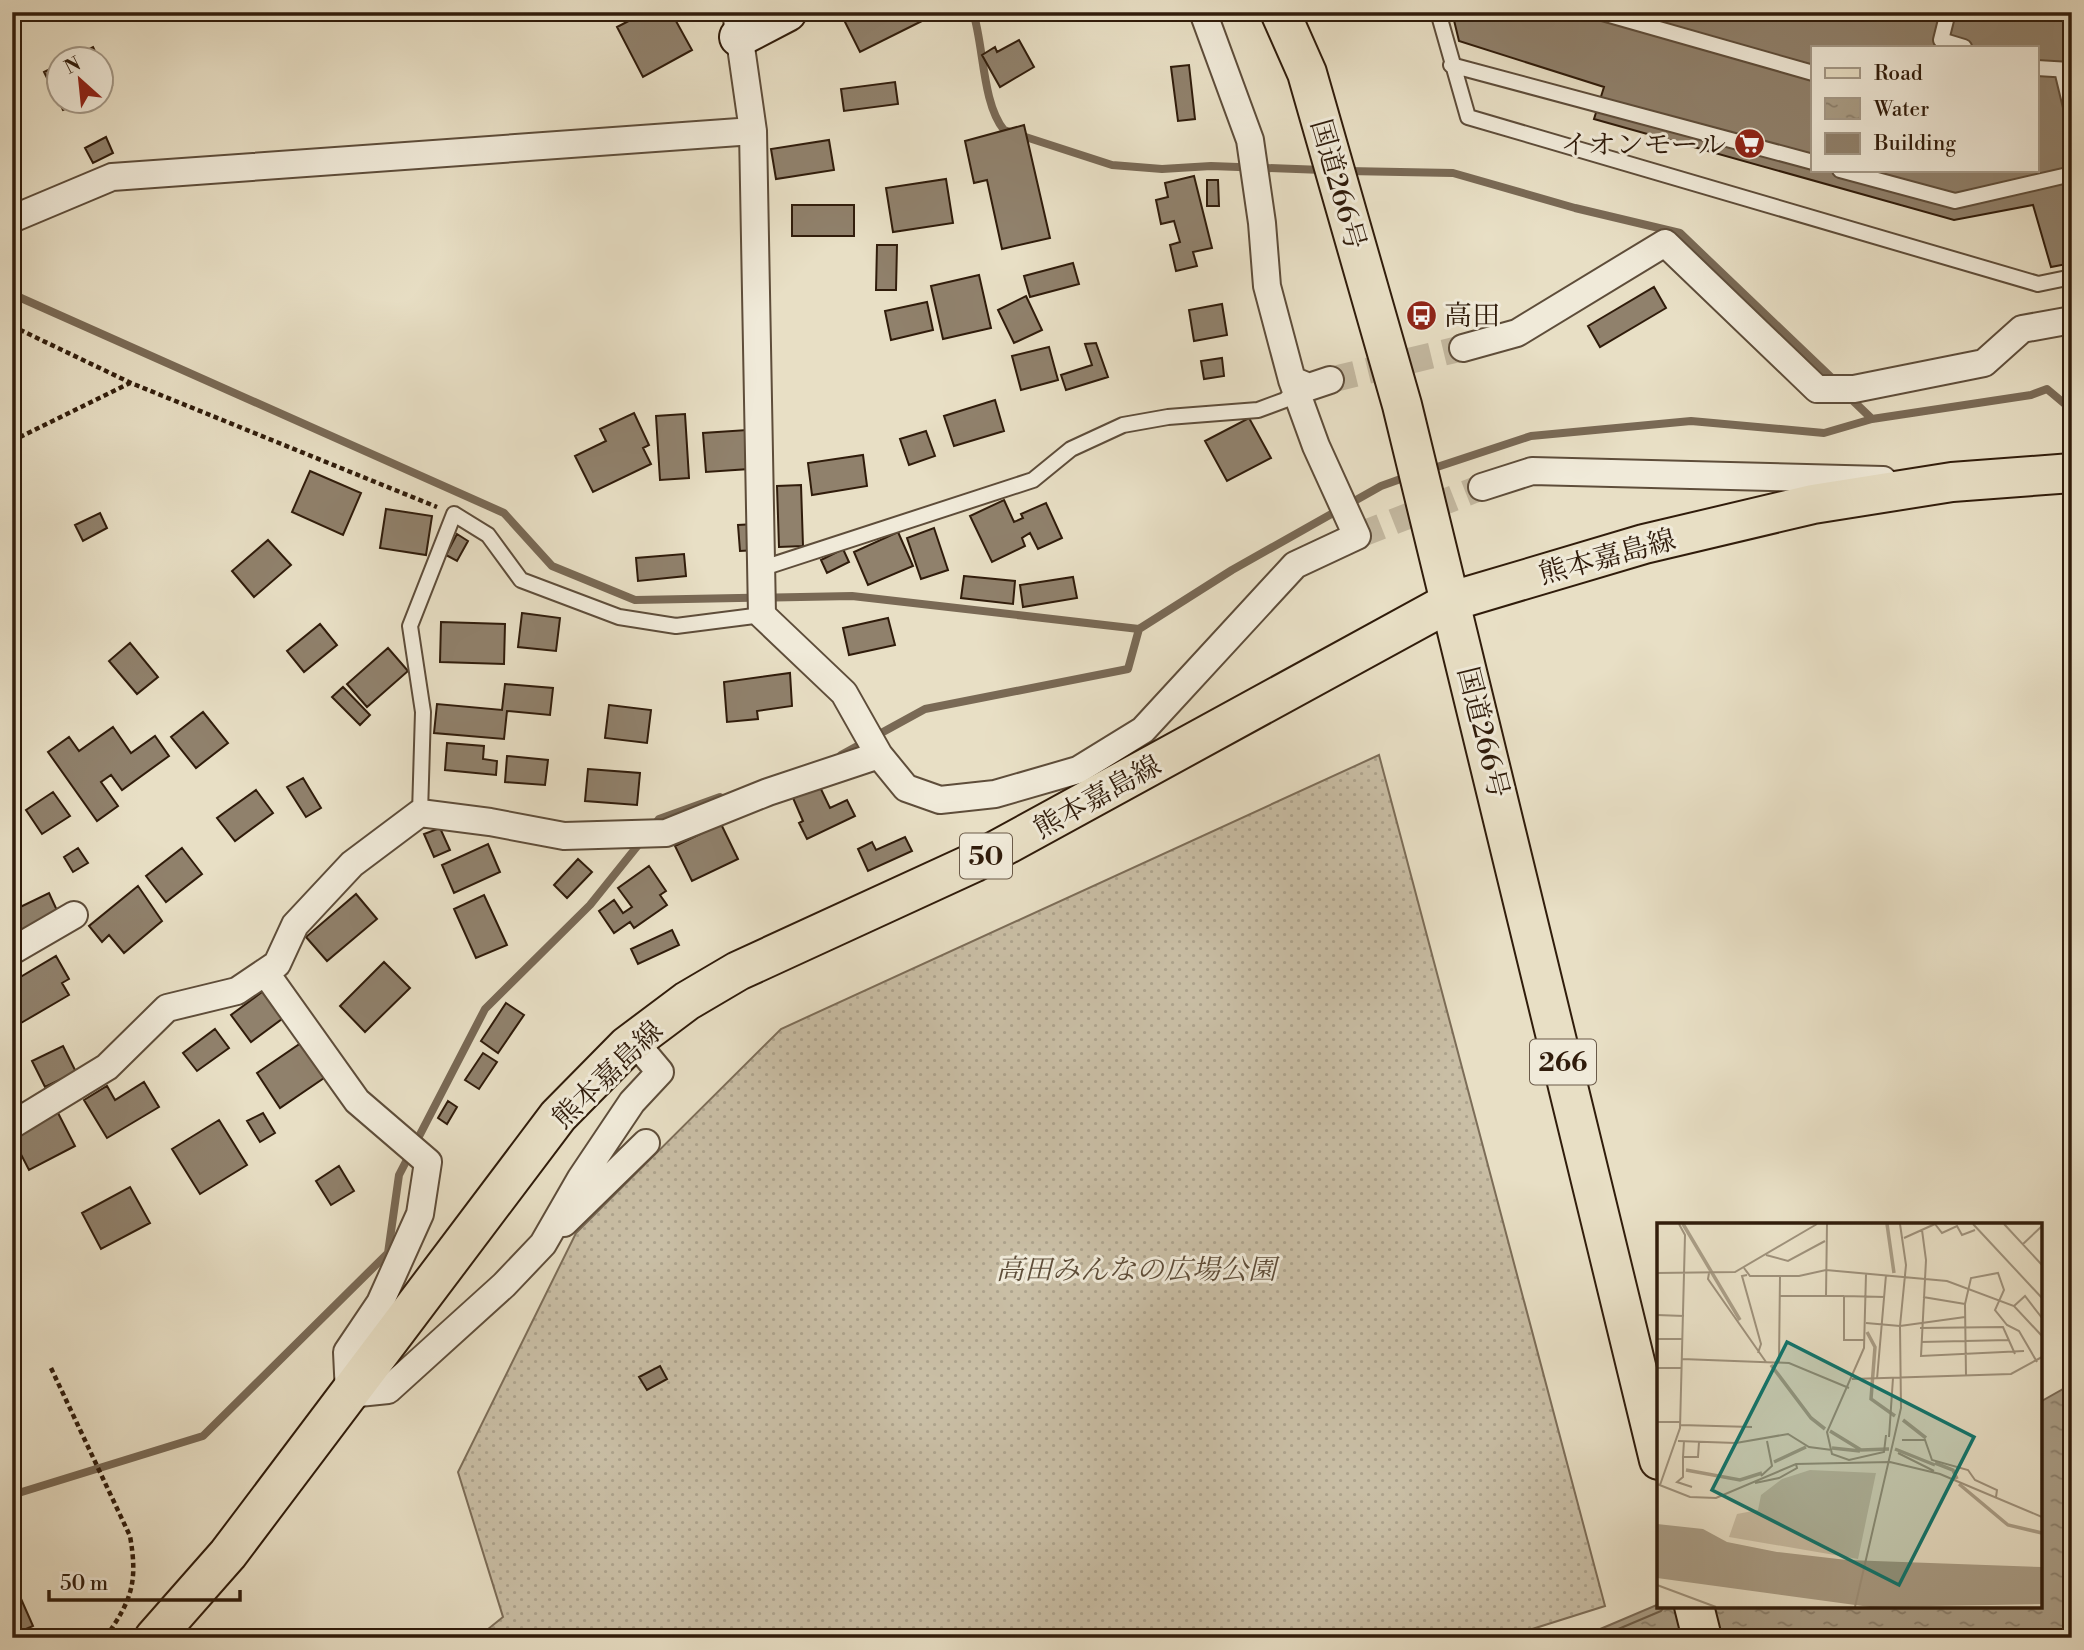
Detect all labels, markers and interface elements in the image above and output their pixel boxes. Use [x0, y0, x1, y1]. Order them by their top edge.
north arrow [46, 46, 116, 116]
legend [1811, 46, 2038, 172]
text: N [61, 52, 85, 80]
text: Road [1874, 61, 1923, 87]
text: Water [1873, 97, 1929, 123]
street label: 国道266号 [1302, 115, 1373, 254]
supermarket icon: イオンモール [1732, 127, 1766, 161]
place label: イオンモール [1561, 128, 1726, 163]
text: Building [1873, 131, 1956, 157]
bus stop icon: 高田 [1404, 298, 1438, 332]
place label: 高田 [1444, 299, 1500, 334]
street label: 熊本嘉島線 [1535, 522, 1680, 592]
street label: 国道266号 [1449, 663, 1516, 802]
street label: 熊本嘉島線 [1028, 748, 1167, 847]
road number: 50 [960, 834, 1012, 878]
street label: 熊本嘉島線 [546, 1014, 671, 1136]
road number: 266 [1530, 1040, 1596, 1084]
inset map [1657, 1223, 2042, 1608]
park label: 高田みんなの広場公園 [996, 1253, 1280, 1288]
scale bar [49, 1559, 240, 1603]
text: 50 m [60, 1571, 108, 1597]

